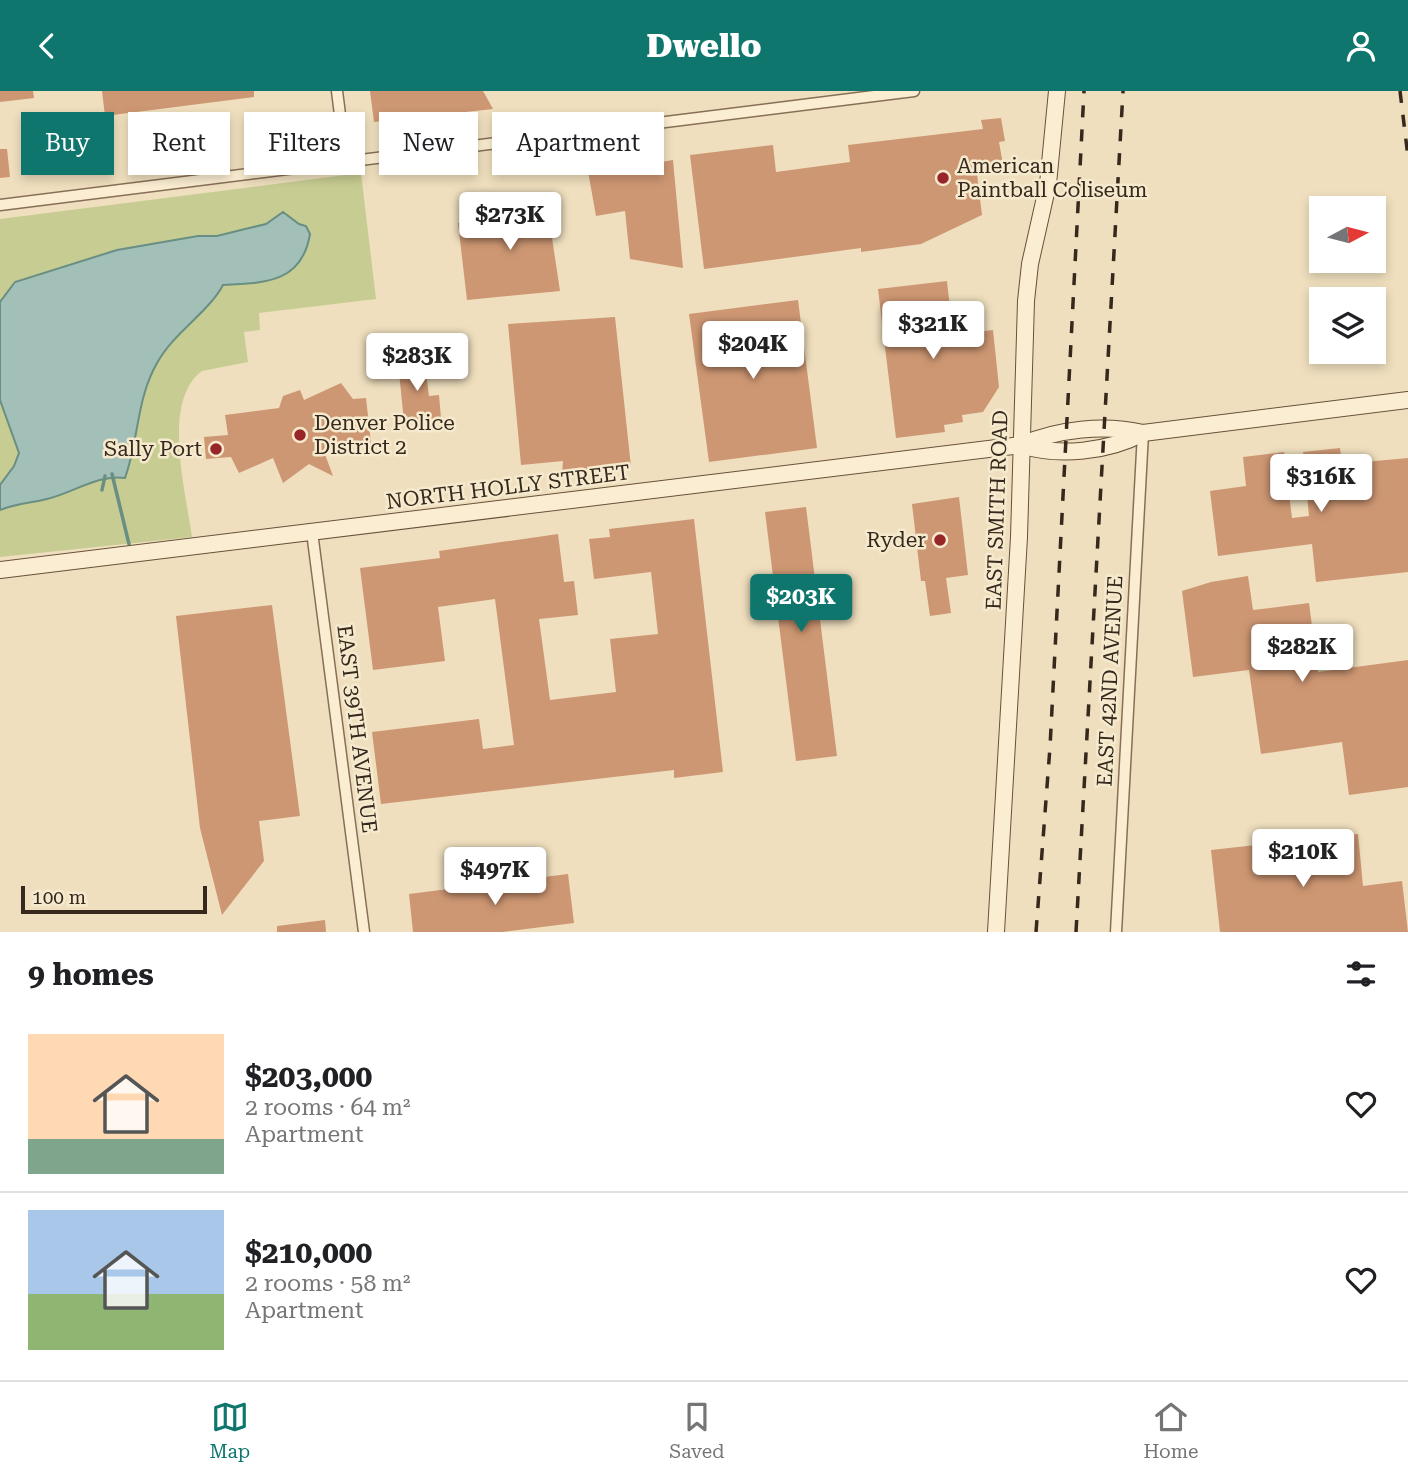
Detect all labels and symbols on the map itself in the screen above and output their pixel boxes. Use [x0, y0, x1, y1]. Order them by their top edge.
place label: American Paintball Coliseum [957, 154, 1147, 202]
marker: American Paintball Coliseum [935, 170, 951, 186]
pin: $273K [461, 193, 559, 252]
north arrow [1309, 196, 1386, 273]
pin: $321K [884, 301, 982, 361]
pin: $204K [704, 321, 802, 381]
pin: $283K [368, 334, 466, 393]
street label: EAST SMITH ROAD [982, 410, 1012, 610]
place label: Denver Police District 2 [314, 411, 455, 459]
marker: Denver Police District 2 [292, 427, 308, 443]
place label: Sally Port [104, 437, 202, 461]
marker: Sally Port [208, 441, 224, 457]
pin: $316K [1272, 455, 1370, 514]
street label: NORTH HOLLY STREET [385, 460, 631, 514]
place label: Ryder [866, 528, 926, 552]
marker: Ryder [932, 532, 948, 548]
pin: $203K [752, 575, 850, 634]
street label: EAST 42ND AVENUE [1092, 575, 1128, 787]
street label: EAST 39TH AVENUE [332, 623, 382, 835]
pin: $282K [1253, 625, 1351, 684]
pin: $210K [1254, 829, 1352, 889]
pin: $497K [446, 847, 544, 907]
scale bar [21, 883, 206, 915]

